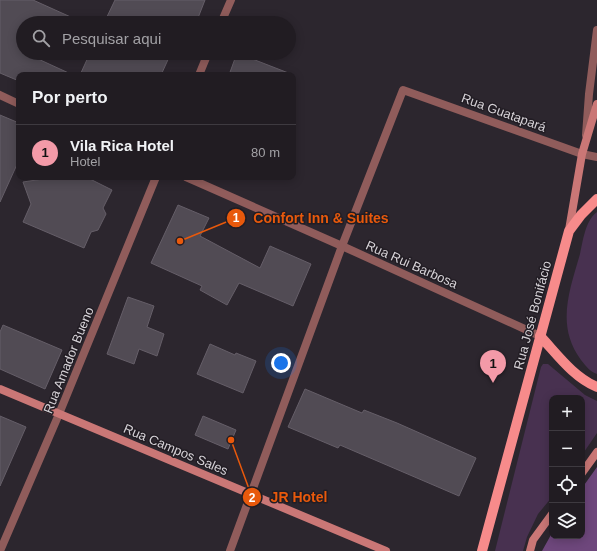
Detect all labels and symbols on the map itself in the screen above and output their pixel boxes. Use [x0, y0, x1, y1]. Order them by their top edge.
street label: Rua Guatapará [459, 90, 549, 135]
callout: Confort Inn & Suites [226, 205, 397, 231]
text: Confort Inn & Suites [253, 210, 389, 226]
text: 1 [233, 211, 240, 225]
street label: Rua Rui Barbosa [364, 237, 461, 292]
street label: Rua José Bonifácio [511, 259, 554, 371]
street label: Rua Amador Bueno [40, 305, 97, 416]
pin: 1 [480, 350, 506, 383]
your location [271, 353, 291, 373]
street label: Rua Campos Sales [121, 421, 231, 478]
callout: JR Hotel [242, 484, 335, 510]
text: JR Hotel [271, 489, 327, 505]
text: 2 [249, 491, 256, 505]

